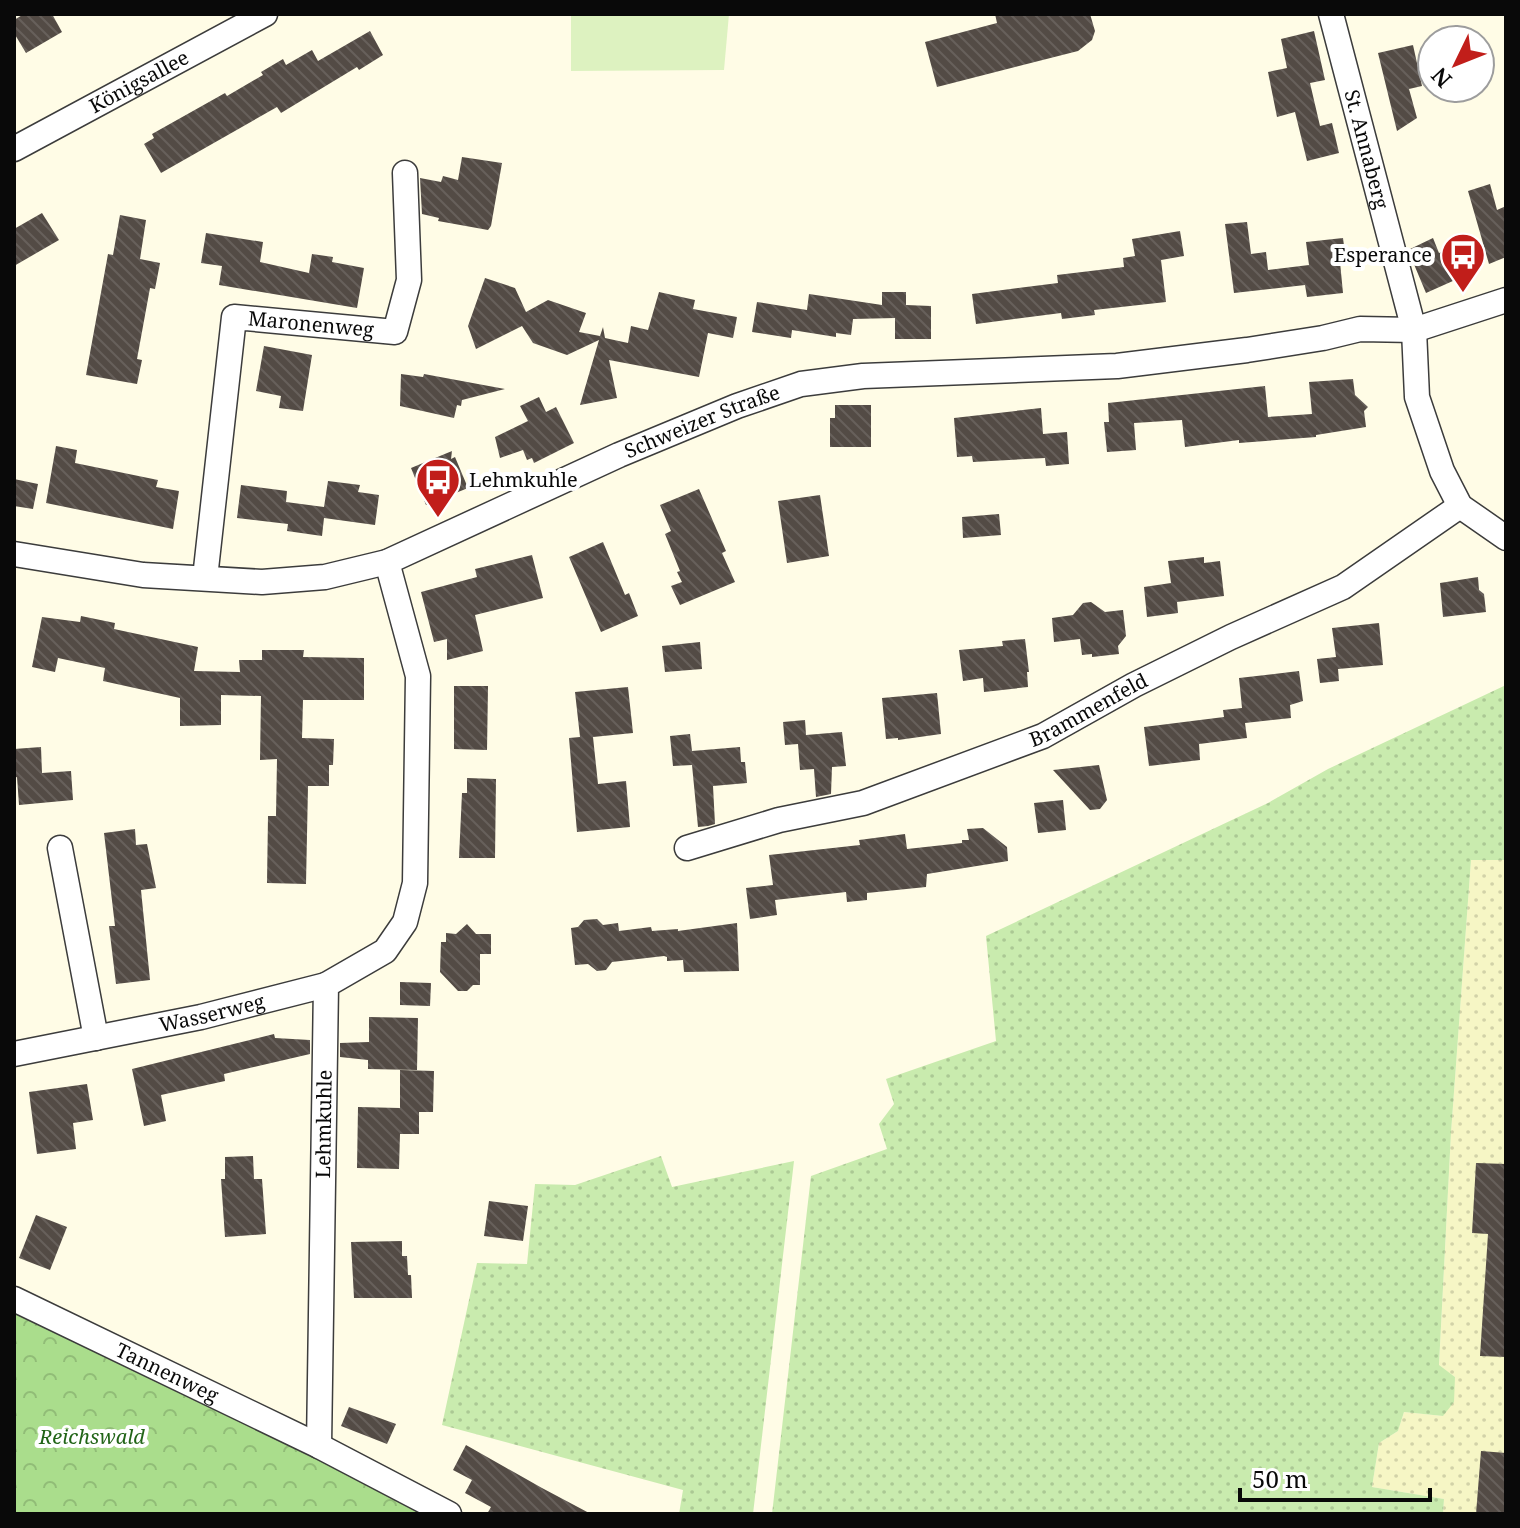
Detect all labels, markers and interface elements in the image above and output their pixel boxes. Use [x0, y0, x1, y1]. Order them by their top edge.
north arrow [1416, 24, 1496, 104]
street label: Königsallee [84, 44, 193, 119]
text: N [1424, 62, 1458, 95]
street label: St. Annaberg [1338, 87, 1396, 212]
bus stop icon: Esperance [1439, 231, 1487, 294]
place label: Esperance [1334, 241, 1432, 268]
street label: Maronenweg [247, 304, 375, 343]
street label: Schweizer Straße [620, 378, 783, 464]
bus stop icon: Lehmkuhle [414, 456, 462, 519]
place label: Lehmkuhle [469, 466, 578, 493]
street label: Brammenfeld [1025, 666, 1152, 753]
street label: Wasserweg [157, 987, 268, 1038]
street label: Lehmkuhle [309, 1069, 338, 1179]
street label: Tannenweg [111, 1336, 223, 1409]
park label: Reichswald [38, 1423, 145, 1450]
scale bar [1240, 1452, 1430, 1502]
text: 50 m [1252, 1462, 1308, 1495]

